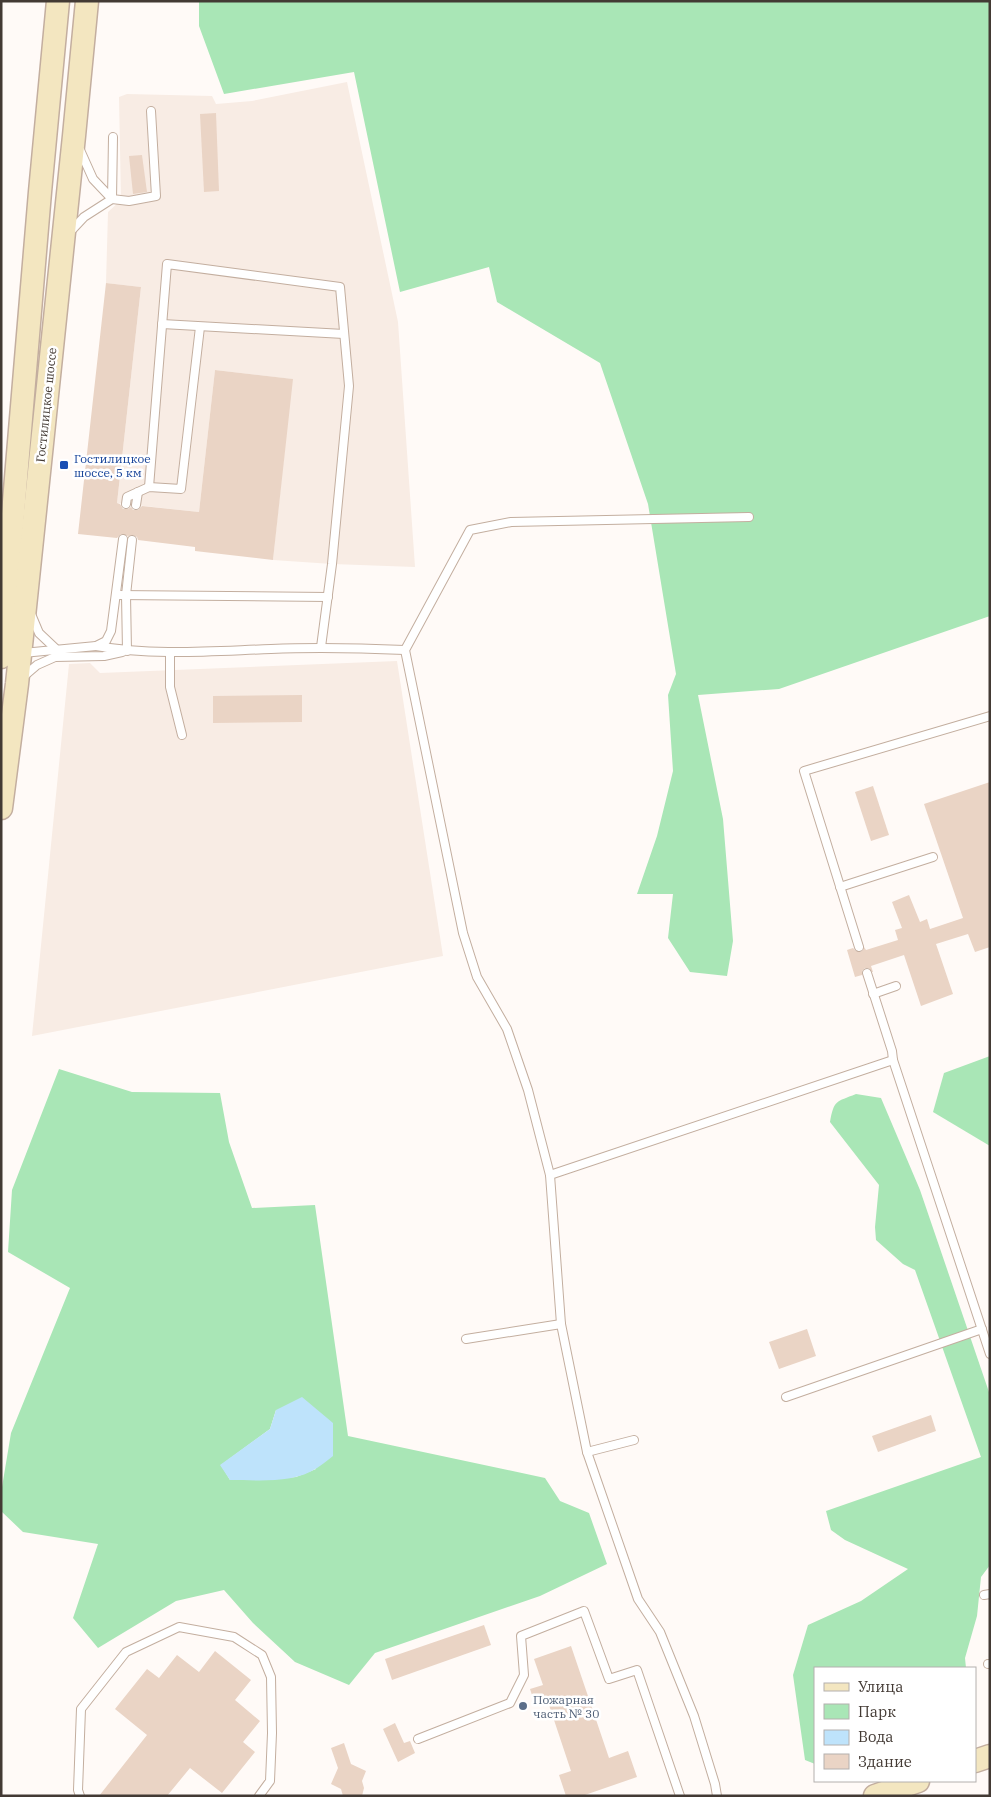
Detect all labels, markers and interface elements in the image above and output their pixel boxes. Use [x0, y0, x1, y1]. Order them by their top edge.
street label: Гостилицкое шоссе [33, 347, 59, 463]
place label: Гостилицкое шоссе, 5 км [74, 451, 151, 480]
marker: Гостилицкое шоссе, 5 км [58, 459, 70, 471]
legend [814, 1667, 976, 1782]
text: Улица [858, 1677, 903, 1696]
place label: Пожарная часть № 30 [533, 1692, 599, 1721]
marker: Пожарная часть № 30 [517, 1700, 529, 1712]
text: Парк [858, 1702, 896, 1721]
text: Вода [858, 1727, 894, 1746]
text: Здание [858, 1752, 912, 1771]

